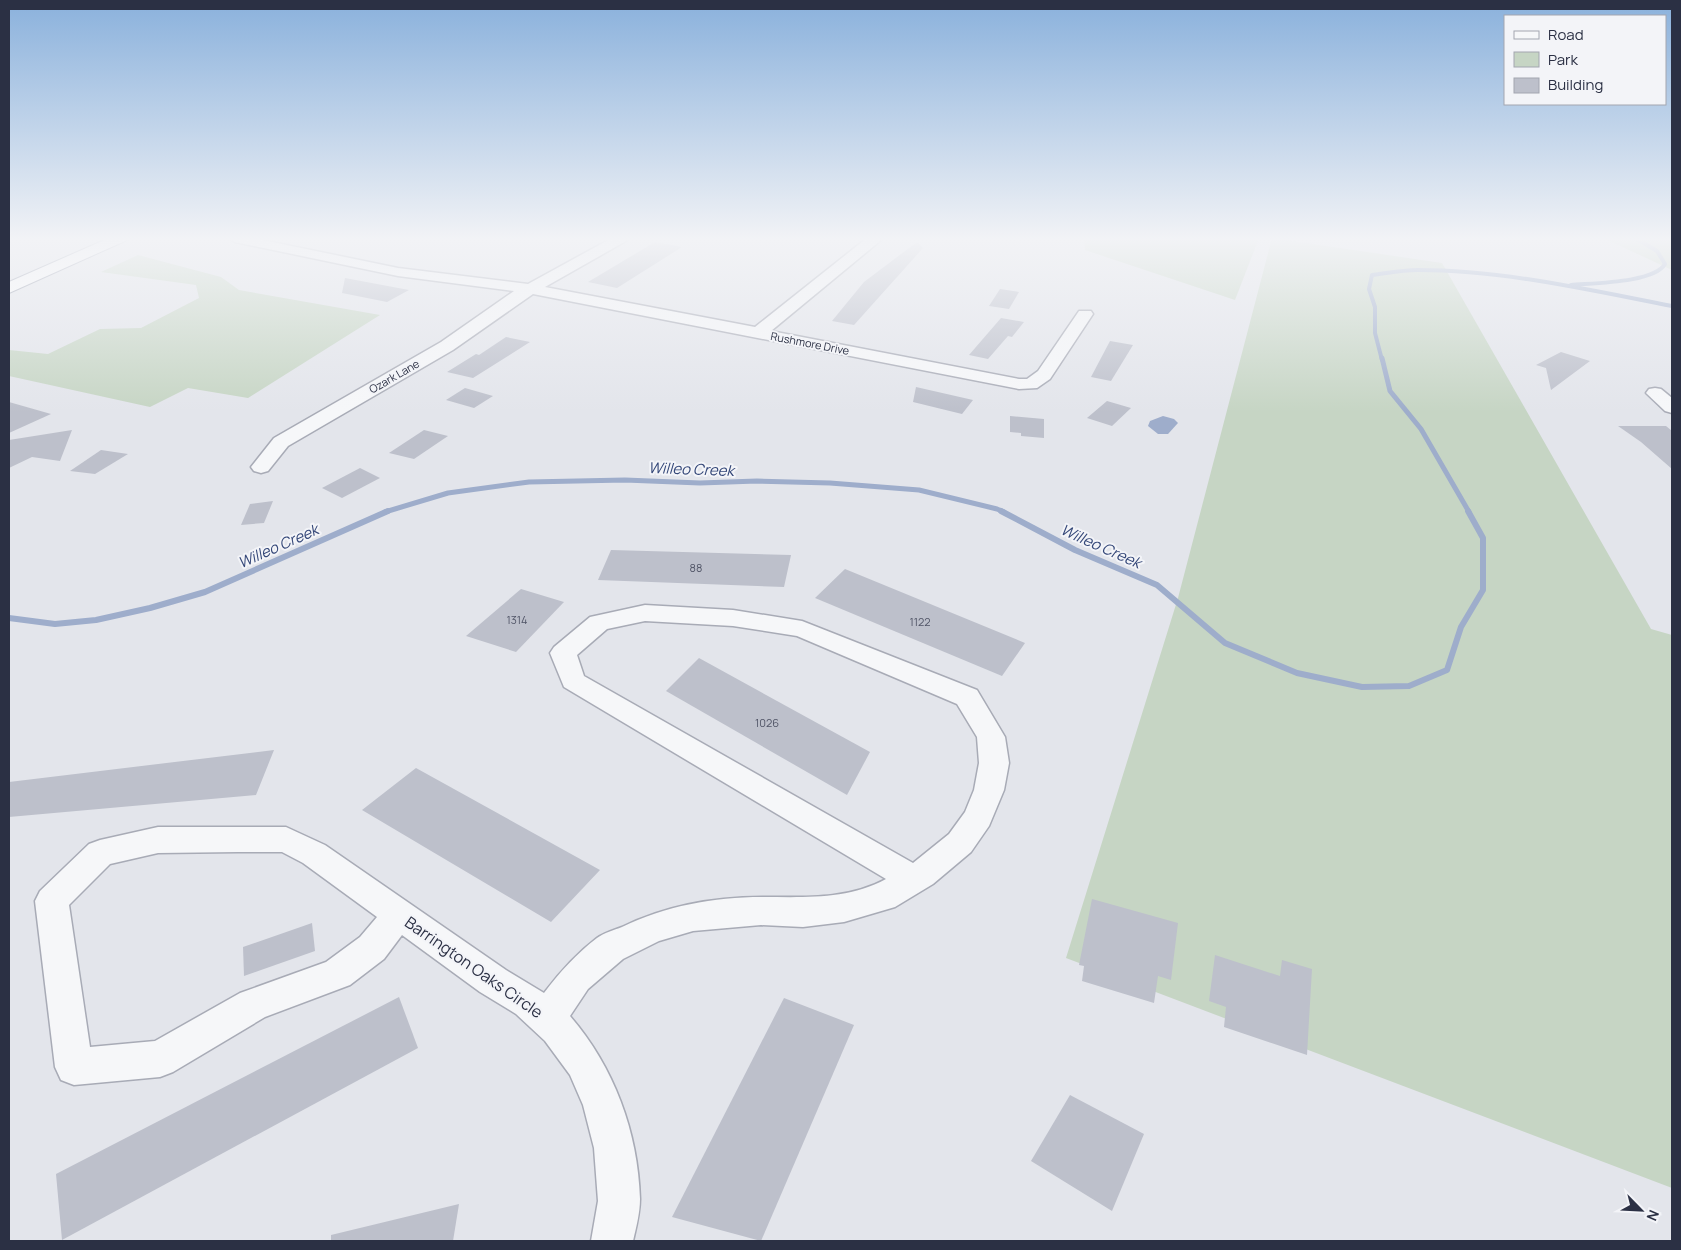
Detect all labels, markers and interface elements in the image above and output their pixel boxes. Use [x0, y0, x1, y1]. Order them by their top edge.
legend [1504, 15, 1666, 105]
text: Road [1548, 24, 1584, 45]
text: Park [1548, 49, 1578, 70]
text: Building [1548, 74, 1603, 95]
street label: Rushmore Drive [769, 328, 851, 358]
street label: Ozark Lane [366, 355, 422, 396]
water label: Willeo Creek [648, 457, 737, 481]
water label: Willeo Creek [235, 518, 324, 573]
water label: Willeo Creek [1058, 519, 1147, 574]
house number: 88 [690, 560, 702, 575]
house number: 1314 [506, 612, 528, 627]
house number: 1122 [909, 614, 931, 629]
house number: 1026 [755, 715, 779, 730]
street label: Barrington Oaks Circle [401, 911, 547, 1023]
north arrow [1616, 1185, 1666, 1235]
text: N [1643, 1207, 1664, 1224]

